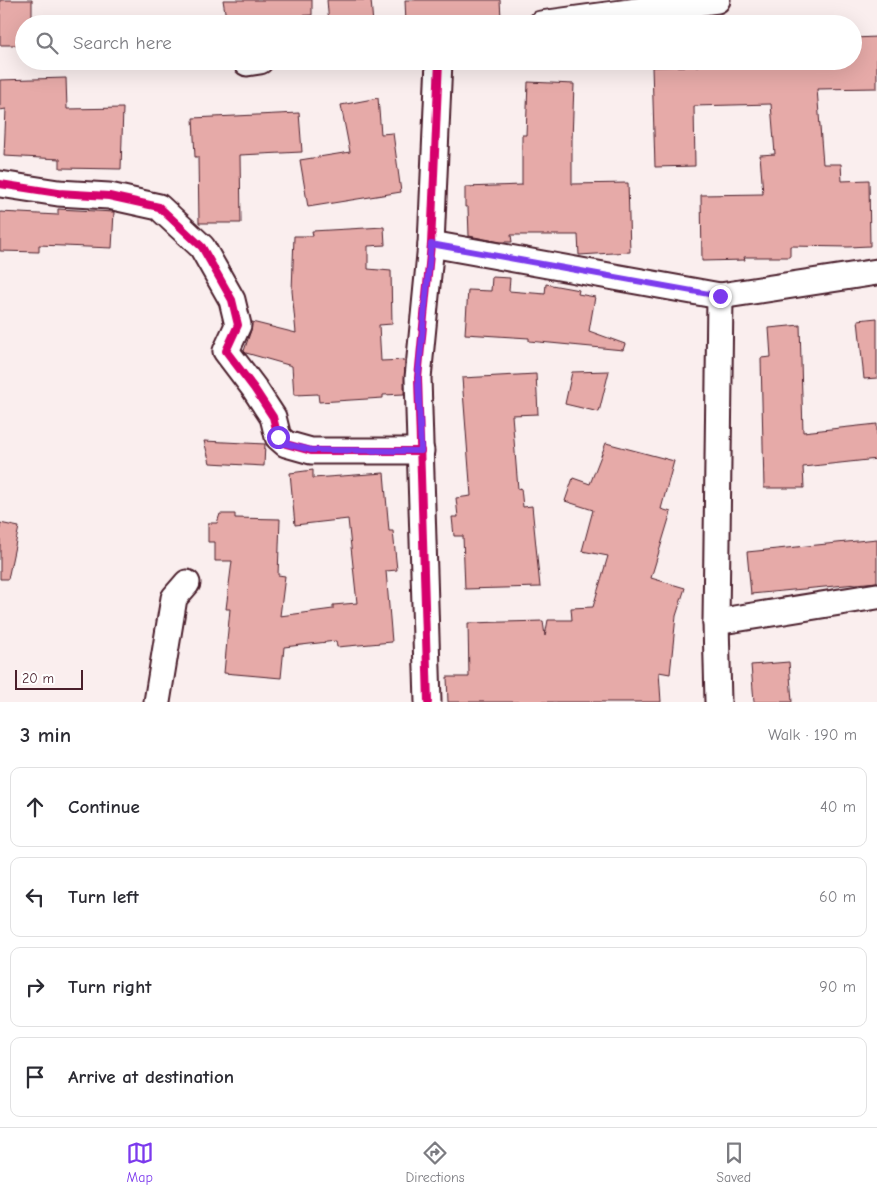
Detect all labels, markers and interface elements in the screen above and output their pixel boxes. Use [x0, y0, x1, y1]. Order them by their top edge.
search box [15, 15, 862, 70]
icon: search [33, 29, 61, 57]
text: Search here [73, 32, 172, 54]
route end [709, 285, 732, 308]
route start [267, 426, 290, 449]
scale bar [15, 667, 82, 690]
text: 20 m [22, 670, 54, 687]
text: 3 min [20, 723, 71, 747]
text: Walk · 190 m [768, 726, 857, 744]
icon: ahead [21, 793, 49, 821]
text: Continue [68, 796, 140, 818]
text: 40 m [820, 798, 856, 816]
icon: left [21, 883, 49, 911]
text: Turn left [68, 886, 139, 908]
text: 60 m [819, 888, 856, 906]
icon: right [21, 973, 49, 1001]
text: Turn right [68, 976, 152, 998]
text: 90 m [819, 978, 856, 996]
icon: arrive [21, 1063, 49, 1091]
text: Arrive at destination [68, 1066, 234, 1088]
tab: Map [126, 1139, 154, 1186]
tab: Directions [405, 1139, 465, 1186]
tab: Saved [716, 1139, 751, 1186]

